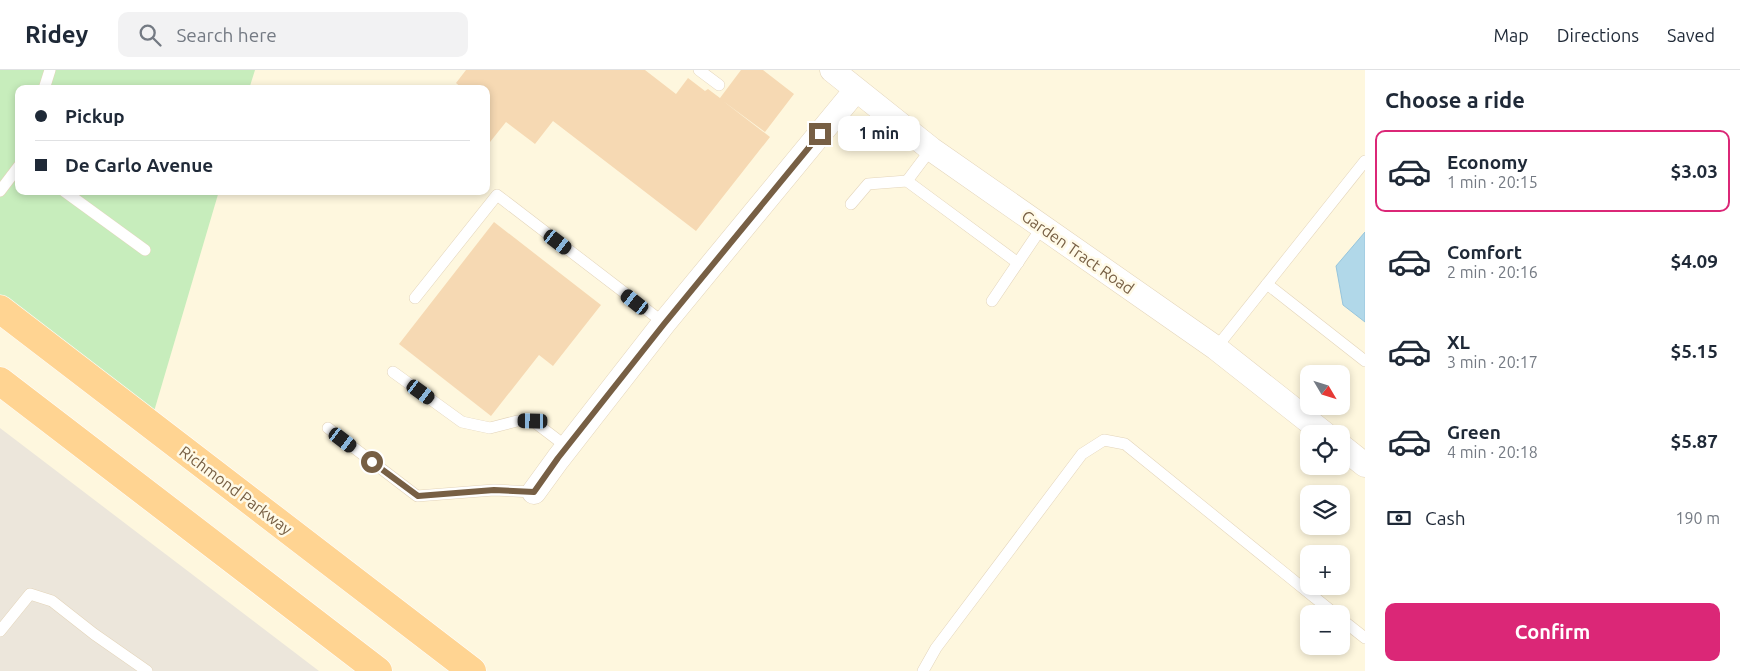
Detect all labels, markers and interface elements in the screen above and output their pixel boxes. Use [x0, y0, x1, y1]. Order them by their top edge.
search box [118, 12, 468, 57]
text: Ridey [25, 21, 88, 48]
icon: search [136, 21, 164, 49]
text: Search here [176, 24, 277, 46]
text: Map [1493, 25, 1529, 45]
text: Directions [1557, 25, 1639, 45]
text: Saved [1667, 25, 1715, 45]
text: Choose a ride [1385, 87, 1525, 112]
text: Pickup [65, 105, 125, 127]
callout: 1 min [838, 116, 920, 152]
route end [809, 123, 831, 145]
text: 1 min [859, 124, 899, 142]
icon: car [1387, 149, 1432, 194]
text: Economy [1447, 151, 1528, 173]
text: De Carlo Avenue [65, 154, 213, 176]
text: $3.03 [1670, 160, 1718, 182]
text: 1 min · 20:15 [1447, 173, 1538, 191]
street label: Garden Tract Road [1018, 207, 1138, 297]
car [541, 227, 574, 257]
icon: car [1387, 239, 1432, 284]
text: Comfort [1447, 241, 1522, 263]
text: $4.09 [1670, 250, 1718, 272]
text: 2 min · 20:16 [1447, 263, 1538, 281]
car [618, 287, 651, 317]
icon: car [1387, 329, 1432, 374]
text: XL [1447, 331, 1470, 353]
text: $5.15 [1670, 340, 1718, 362]
text: 3 min · 20:17 [1447, 353, 1538, 371]
north arrow [1300, 365, 1350, 415]
map controls [1300, 365, 1350, 655]
car [404, 377, 437, 407]
car [517, 413, 548, 429]
icon: car [1387, 419, 1432, 464]
text: Green [1447, 421, 1501, 443]
car [326, 425, 359, 455]
button: locate [1300, 425, 1350, 475]
text: $5.87 [1670, 430, 1718, 452]
street label: Richmond Parkway [176, 442, 296, 538]
text: 4 min · 20:18 [1447, 443, 1538, 461]
route start [361, 451, 383, 473]
button: layers [1300, 485, 1350, 535]
icon: cash [1385, 504, 1413, 532]
text: Cash [1425, 507, 1466, 529]
text: 190 m [1675, 509, 1720, 527]
button: + [1300, 545, 1350, 595]
button: Confirm [1385, 603, 1720, 661]
button: − [1300, 605, 1350, 655]

